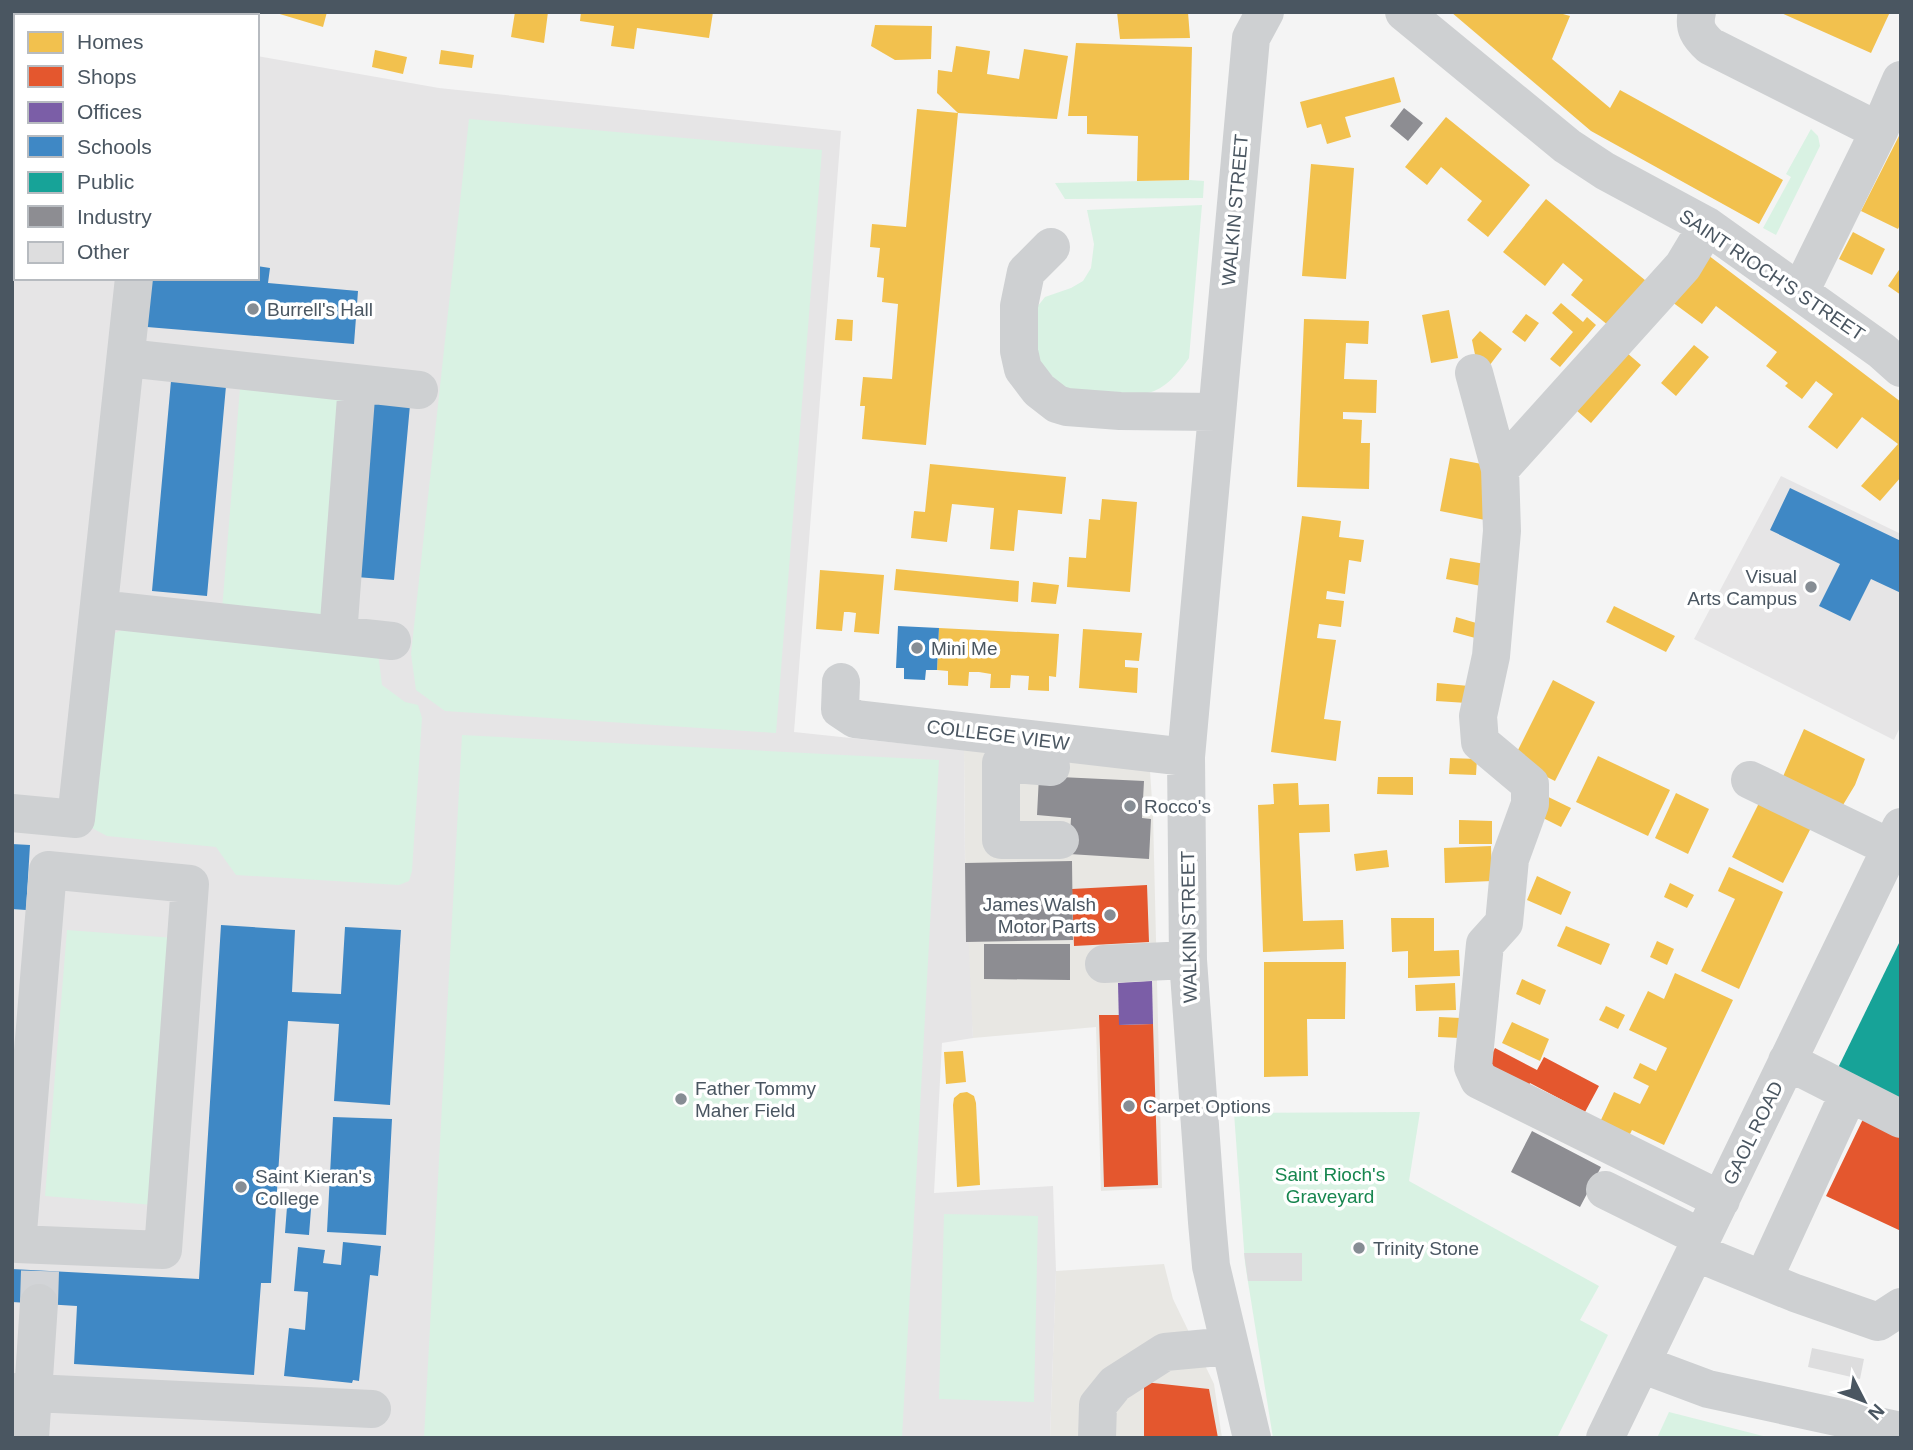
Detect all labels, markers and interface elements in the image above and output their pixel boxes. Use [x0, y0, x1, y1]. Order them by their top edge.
legend [14, 14, 259, 280]
text: Homes [77, 30, 144, 53]
text: Shops [77, 65, 137, 88]
text: Offices [77, 100, 142, 123]
street label: WALKIN STREET [1218, 133, 1252, 287]
text: Schools [77, 135, 152, 158]
text: Public [77, 170, 134, 193]
text: Industry [77, 205, 152, 228]
street label: SAINT RIOCH'S STREET [1675, 205, 1869, 345]
text: Other [77, 240, 130, 263]
place label: Burrell's Hall [267, 299, 373, 320]
marker: Burrell's Hall [245, 301, 261, 317]
place label: Visual Arts Campus [1687, 566, 1797, 609]
marker: Visual Arts Campus [1803, 579, 1819, 595]
place label: Mini Me [931, 638, 998, 659]
marker: Mini Me [909, 640, 925, 656]
street label: COLLEGE VIEW [925, 716, 1071, 754]
place label: Rocco's [1144, 796, 1211, 817]
marker: Rocco's [1122, 798, 1138, 814]
street label: WALKIN STREET [1177, 850, 1201, 1003]
place label: James Walsh Motor Parts [983, 894, 1096, 937]
marker: James Walsh Motor Parts [1102, 907, 1118, 923]
place label: Father Tommy Maher Field [695, 1078, 817, 1121]
street label: GAOL ROAD [1719, 1078, 1787, 1188]
marker: Father Tommy Maher Field [673, 1091, 689, 1107]
place label: Carpet Options [1143, 1096, 1271, 1117]
marker: Carpet Options [1121, 1098, 1137, 1114]
park label: Saint Rioch's Graveyard [1275, 1164, 1385, 1207]
place label: Saint Kieran's College [255, 1166, 372, 1209]
marker: Saint Kieran's College [233, 1179, 249, 1195]
place label: Trinity Stone [1373, 1238, 1479, 1259]
marker: Trinity Stone [1351, 1240, 1367, 1256]
north arrow [1829, 1366, 1899, 1436]
text: N [1864, 1400, 1889, 1424]

